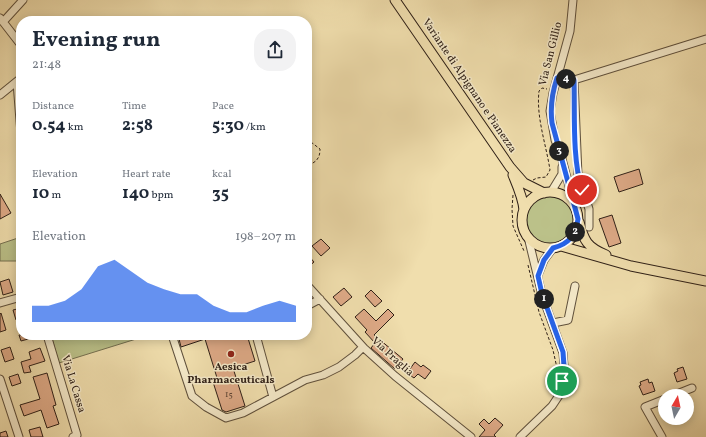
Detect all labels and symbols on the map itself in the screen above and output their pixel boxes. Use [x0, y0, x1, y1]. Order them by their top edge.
street label: Variante di Alpignano e Pianezza [418, 16, 520, 156]
street label: Via San Gillio [536, 20, 566, 88]
pin: 4 [556, 69, 576, 89]
pin: 3 [549, 141, 569, 161]
pin [565, 173, 599, 207]
pin: 2 [565, 222, 585, 242]
pin: 1 [534, 289, 554, 309]
street label: Via Praglia [368, 334, 417, 380]
marker: Aesica Pharmaceuticals [226, 349, 236, 359]
street label: Via La Cassa [57, 353, 89, 415]
place label: Aesica Pharmaceuticals [187, 360, 275, 388]
pin [545, 364, 579, 398]
house number: 15 [225, 388, 233, 401]
north arrow [658, 389, 694, 425]

